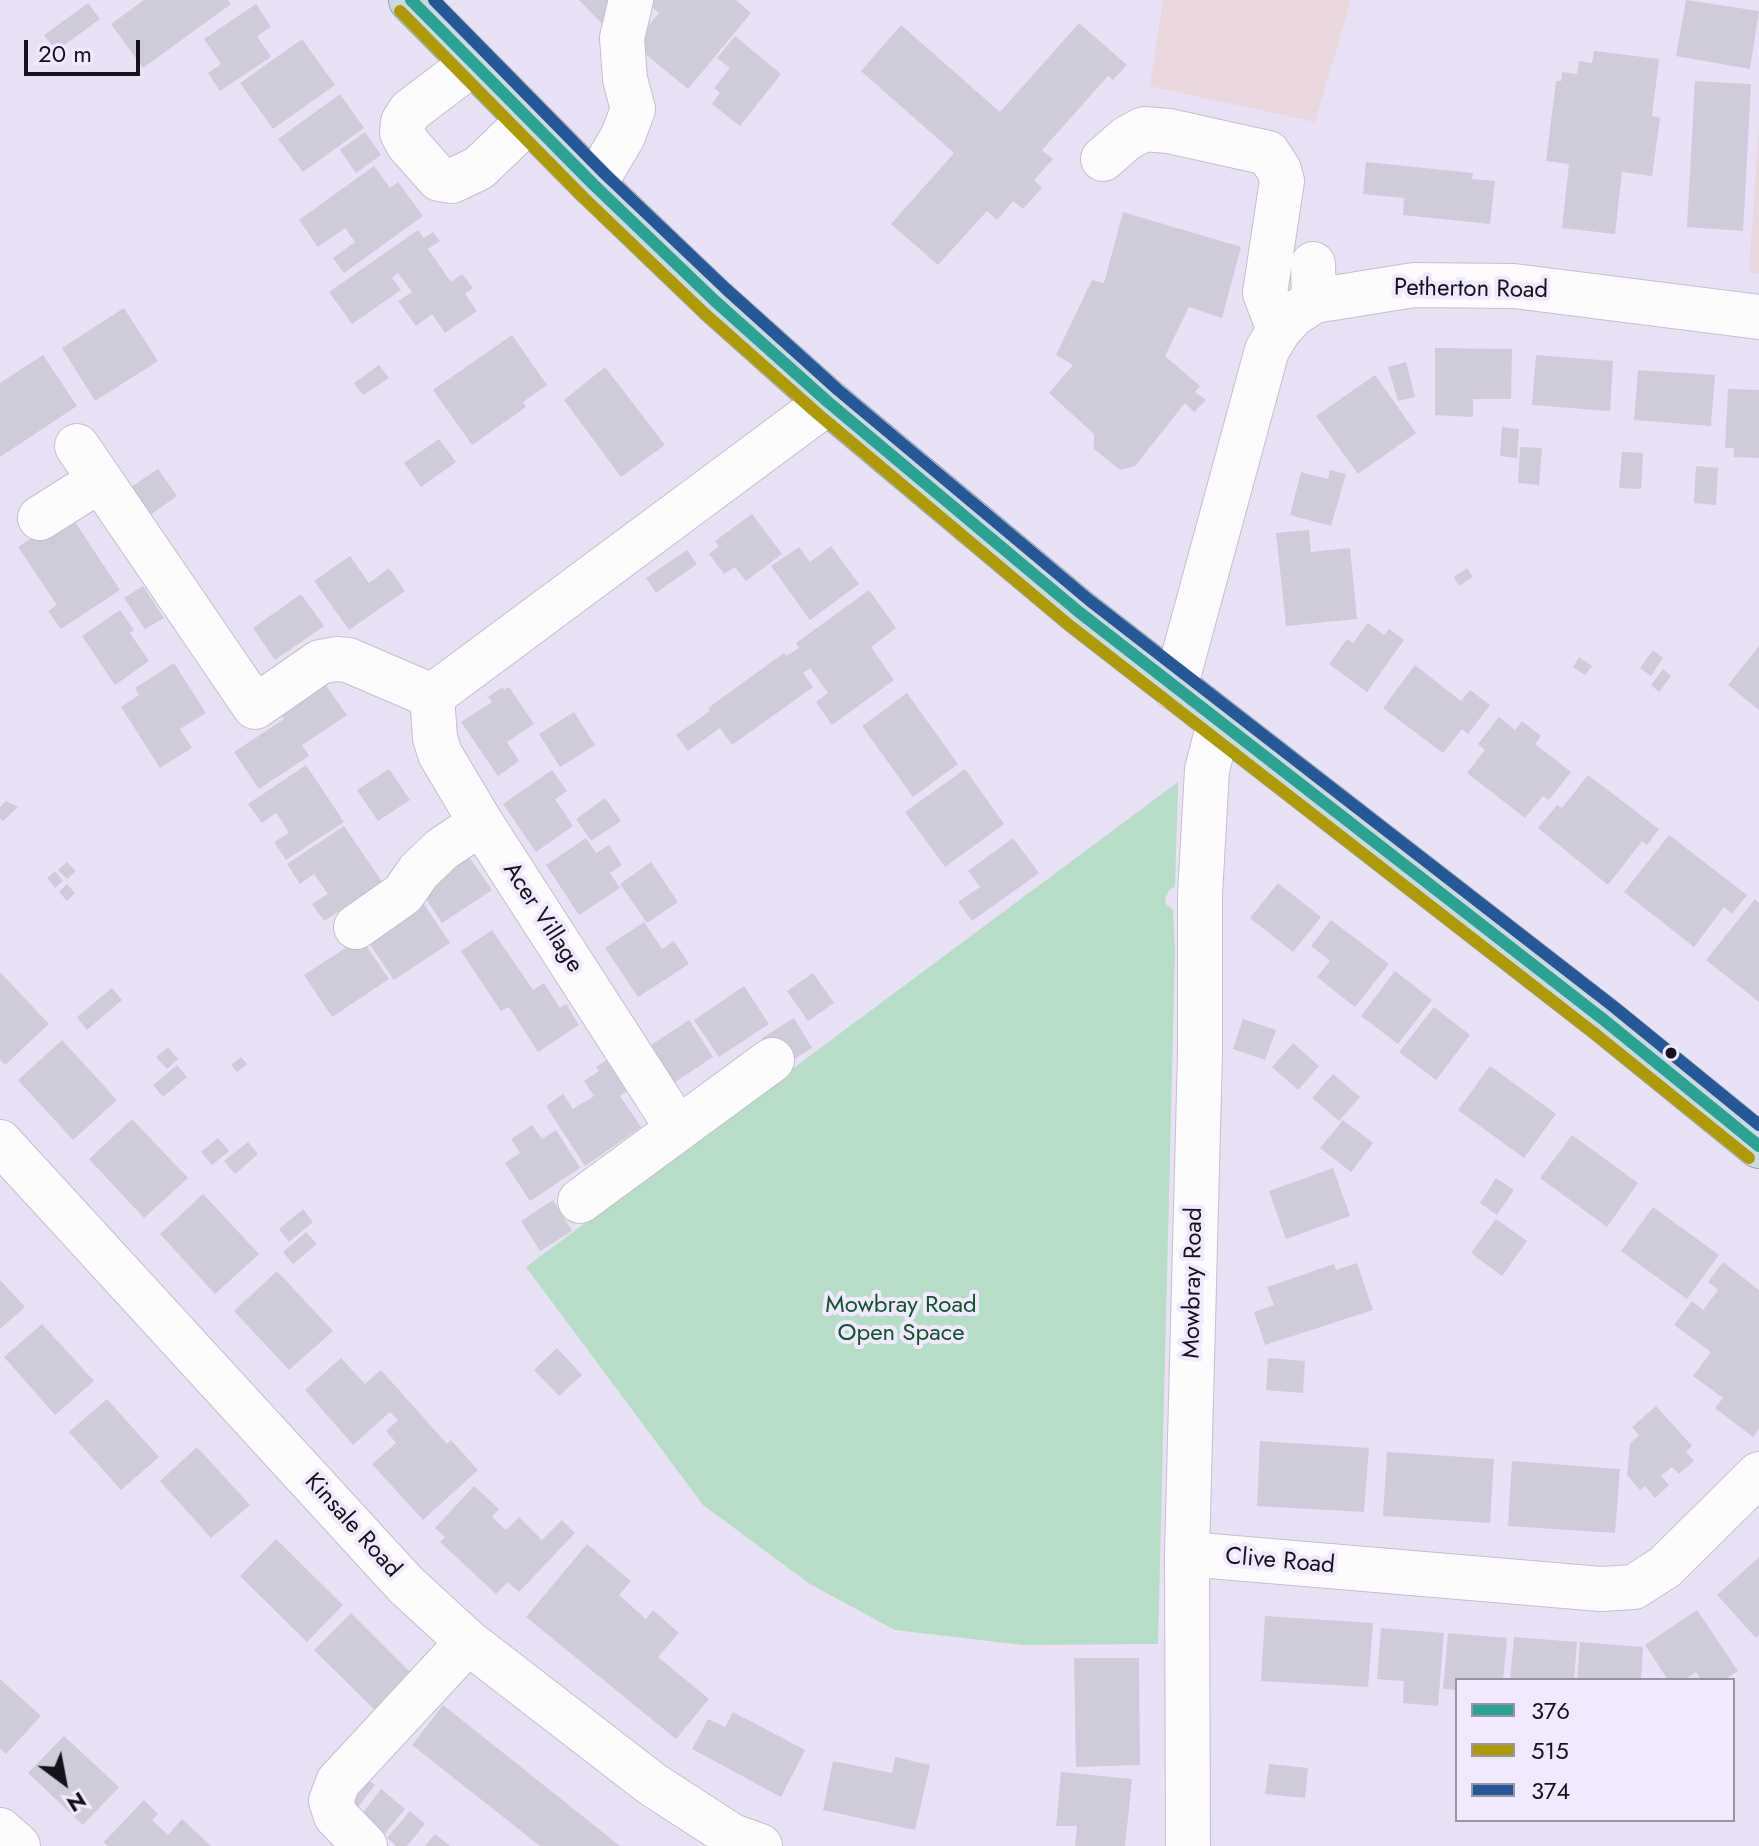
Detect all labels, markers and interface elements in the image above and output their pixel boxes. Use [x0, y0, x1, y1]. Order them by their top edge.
scale bar [28, 24, 144, 74]
text: 20 m [38, 36, 92, 71]
street label: Petherton Road [1394, 274, 1548, 306]
street label: Acer Village [496, 857, 588, 979]
unlabelled marker [1663, 1045, 1679, 1061]
street label: Mowbray Road [1178, 1207, 1210, 1359]
park label: Mowbray Road Open Space [825, 1292, 977, 1348]
street label: Kinsale Road [298, 1468, 406, 1584]
street label: Clive Road [1224, 1543, 1336, 1581]
legend [1455, 1678, 1735, 1822]
text: 376 [1531, 1693, 1570, 1728]
text: 515 [1531, 1733, 1569, 1768]
north arrow [24, 1742, 104, 1822]
text: 374 [1531, 1773, 1570, 1808]
text: N [61, 1784, 93, 1821]

